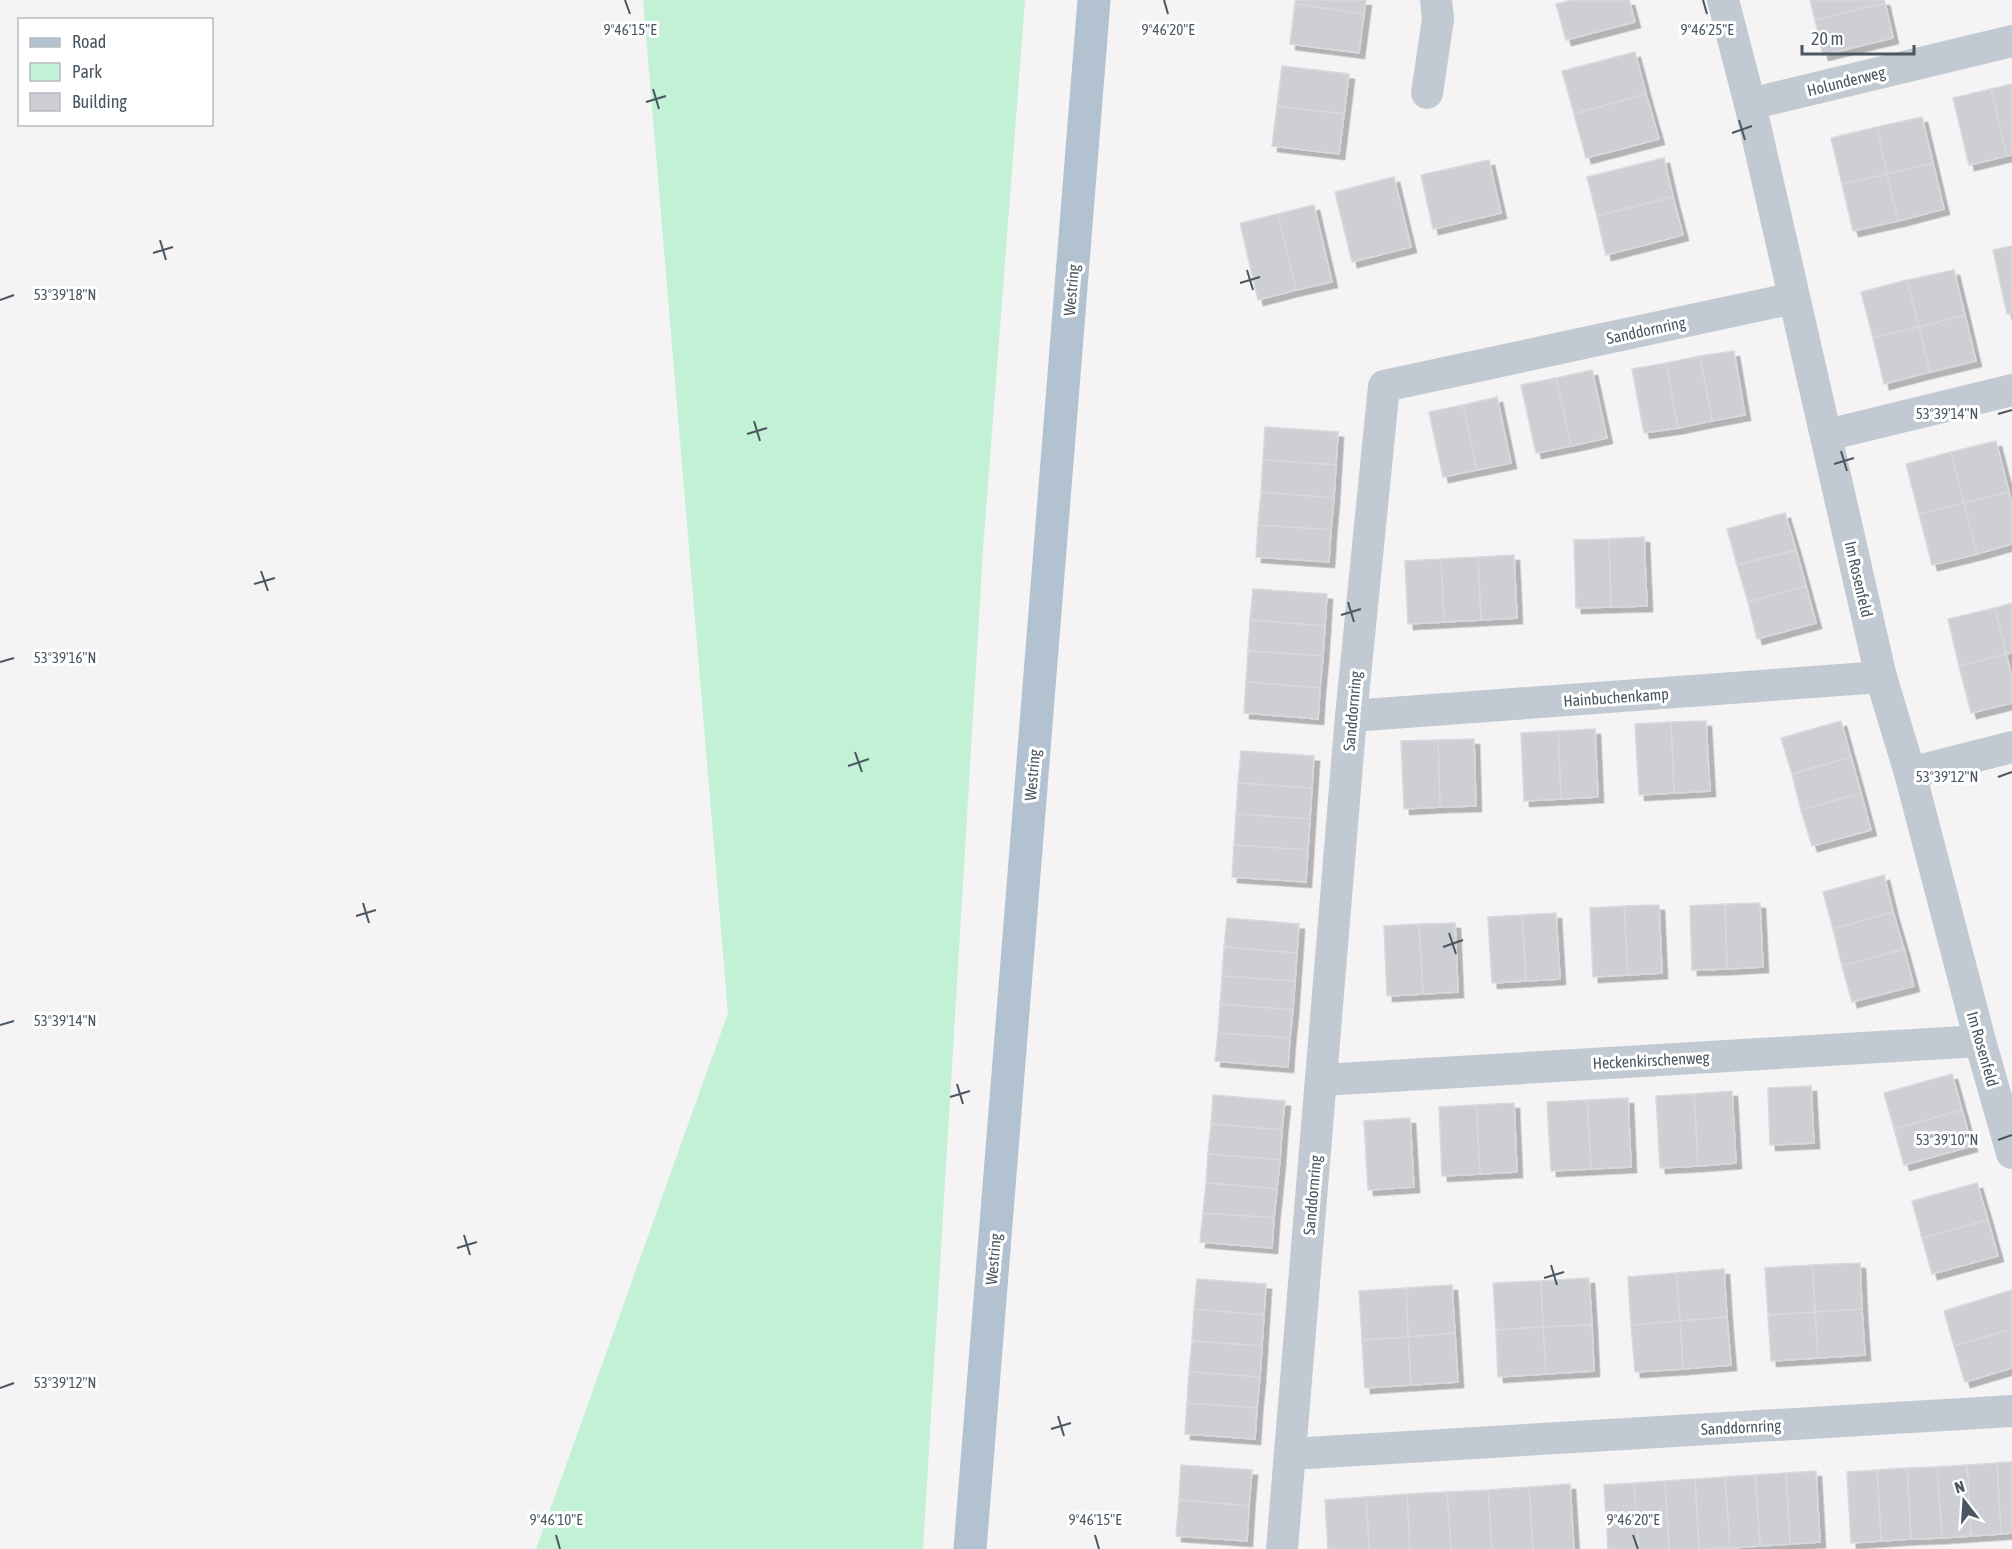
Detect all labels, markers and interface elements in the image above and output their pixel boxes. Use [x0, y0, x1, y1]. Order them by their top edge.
legend [18, 18, 213, 126]
scale bar [1802, 18, 1914, 56]
text: 9°46'15"E [603, 21, 657, 38]
text: 9°46'20"E [1141, 21, 1195, 38]
text: 9°46'25"E [1680, 21, 1734, 38]
text: 20 m [1811, 28, 1843, 49]
text: Road [72, 31, 106, 52]
text: Park [72, 61, 102, 82]
street label: Holunderweg [1805, 63, 1887, 100]
text: Building [72, 91, 127, 112]
street label: Westring [1060, 263, 1083, 317]
text: 53°39'18"N [34, 286, 96, 303]
street label: Sanddornring [1605, 313, 1687, 348]
text: 53°39'14"N [1916, 405, 1978, 422]
street label: Im Rosenfeld [1842, 539, 1876, 619]
text: 53°39'16"N [34, 649, 96, 666]
street label: Sanddornring [1340, 670, 1365, 752]
street label: Hainbuchenkamp [1563, 684, 1669, 711]
street label: Westring [1021, 748, 1044, 802]
text: 53°39'12"N [1916, 768, 1978, 785]
street label: Im Rosenfeld [1964, 1009, 2002, 1089]
text: 53°39'14"N [34, 1012, 96, 1029]
street label: Heckenkirschenweg [1592, 1048, 1710, 1073]
text: 53°39'10"N [1916, 1131, 1978, 1148]
street label: Sanddornring [1300, 1154, 1325, 1236]
street label: Westring [982, 1232, 1005, 1286]
text: 53°39'12"N [34, 1374, 96, 1391]
street label: Sanddornring [1701, 1416, 1782, 1439]
north arrow [1934, 1471, 1994, 1531]
text: N [1952, 1477, 1967, 1497]
text: 9°46'10"E [529, 1511, 583, 1528]
text: 9°46'15"E [1068, 1511, 1122, 1528]
text: 9°46'20"E [1606, 1511, 1660, 1528]

